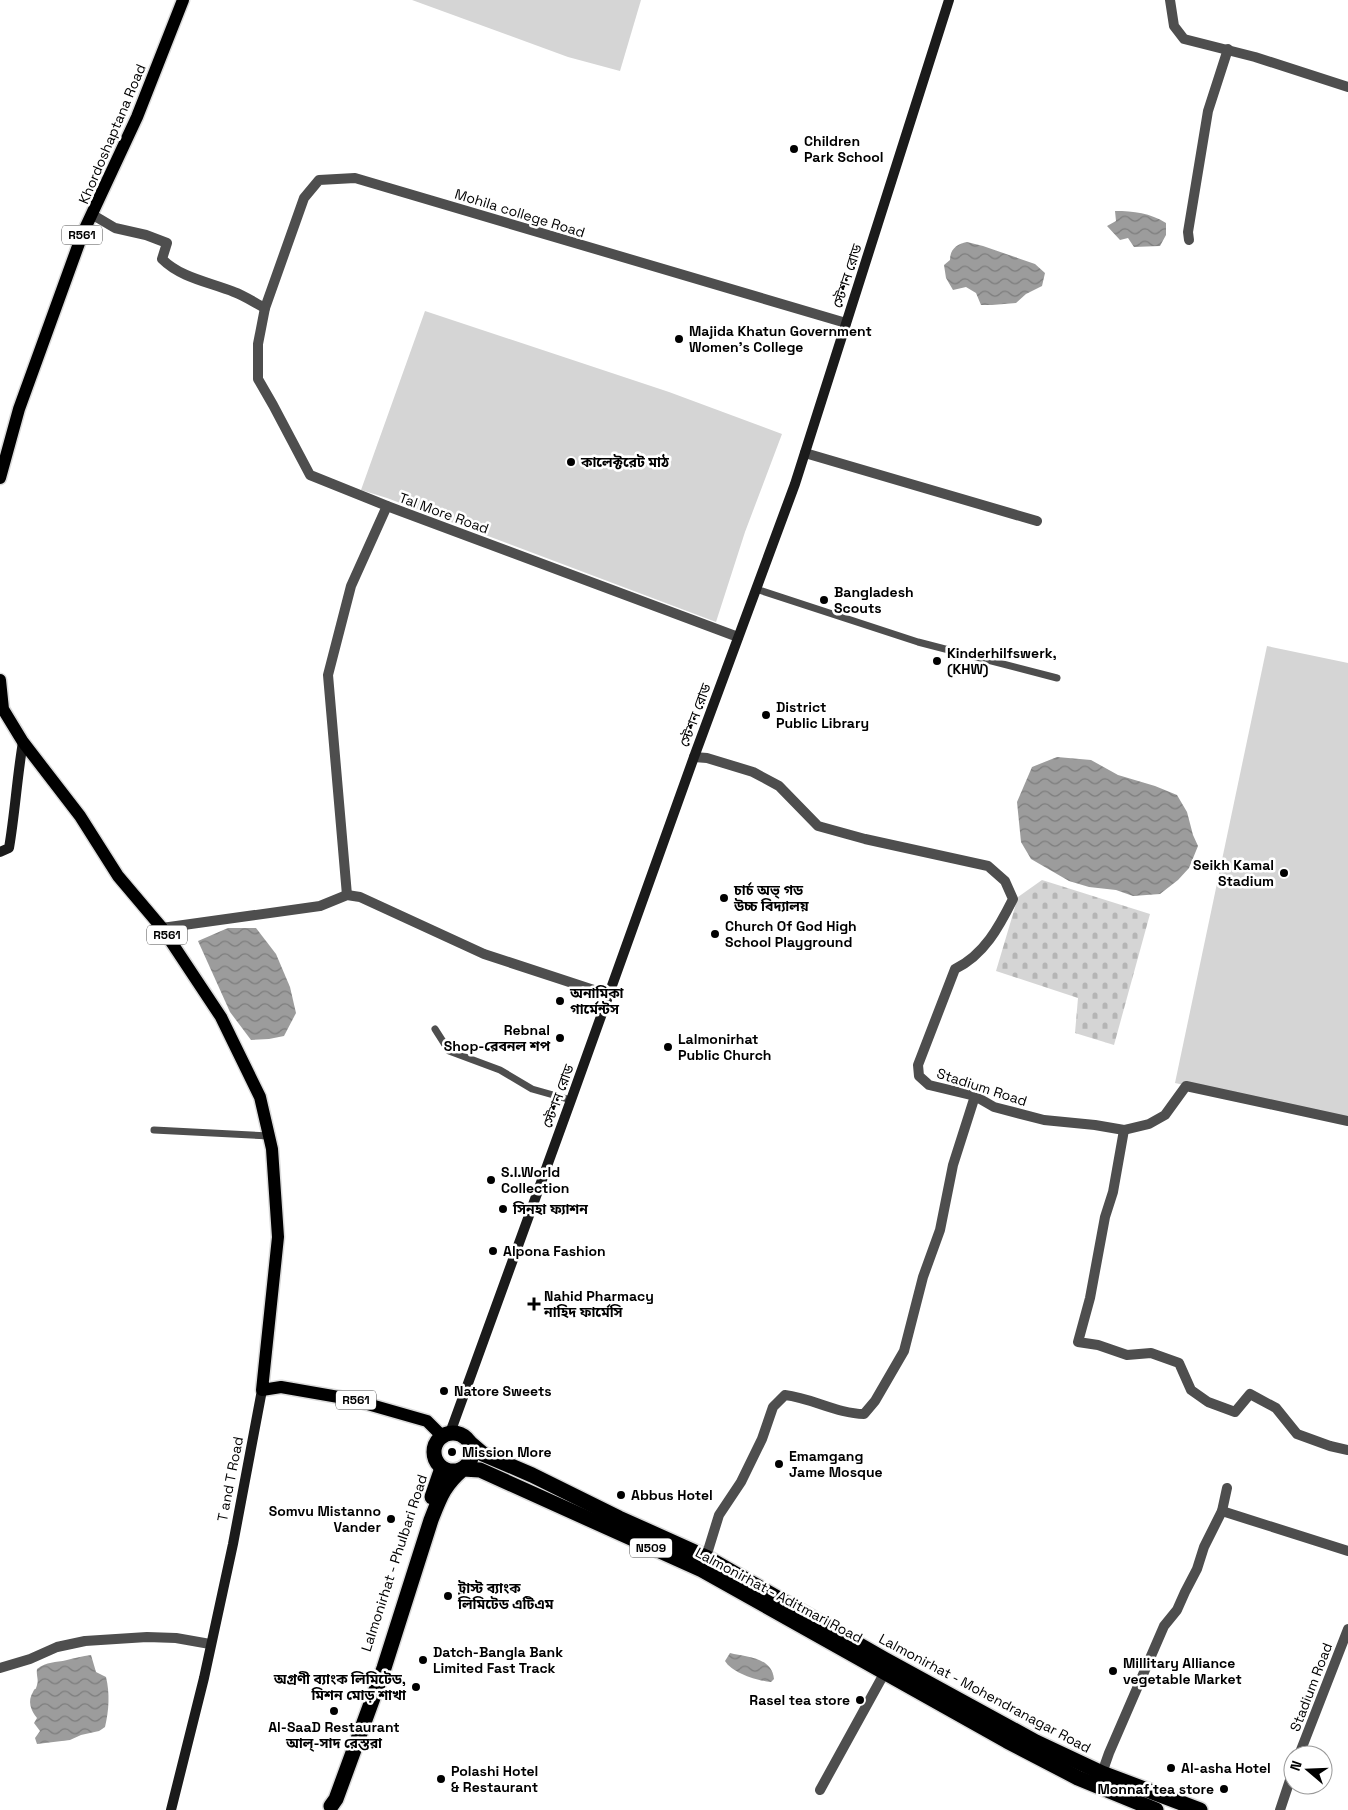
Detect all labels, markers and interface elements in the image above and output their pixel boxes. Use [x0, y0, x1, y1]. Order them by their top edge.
street label: Khordoshaptana Road [74, 61, 150, 207]
place label: Children Park School [804, 132, 884, 166]
marker: Children Park School [788, 143, 800, 155]
street label: Mohila college Road [453, 185, 587, 241]
road number: R561 [62, 226, 102, 244]
street label: স্টেশন রোড [828, 241, 866, 310]
place label: Majida Khatun Government Women's College [689, 322, 872, 356]
marker: Majida Khatun Government Women's College [673, 333, 685, 345]
place label: কালেক্টরেট মাঠ [580, 453, 670, 471]
marker: কালেক্টরেট মাঠ [565, 456, 577, 468]
street label: Tal More Road [397, 488, 491, 538]
place label: Bangladesh Scouts [834, 583, 914, 617]
marker: Bangladesh Scouts [818, 594, 830, 606]
place label: Kinderhilfswerk, (KHW) [947, 644, 1057, 678]
marker: Kinderhilfswerk, (KHW) [931, 655, 943, 667]
street label: স্টেশন রোড [675, 680, 715, 749]
place label: District Public Library [776, 698, 869, 732]
marker: District Public Library [760, 709, 772, 721]
place label: Seikh Kamal Stadium [1193, 856, 1274, 890]
marker: Seikh Kamal Stadium [1278, 867, 1290, 879]
place label: চার্চ অভ্ গড ‍উচ্চ বিদ্যালয় [733, 881, 809, 915]
marker: চার্চ অভ্ গড ‍উচ্চ বিদ্যালয় [718, 892, 730, 904]
place label: Church Of God High School Playground [725, 917, 857, 951]
road number: R561 [147, 926, 187, 944]
marker: Church Of God High School Playground [709, 928, 721, 940]
place label: অনামিকা গার্মেন্টস [569, 984, 625, 1018]
marker: অনামিকা গার্মেন্টস [554, 995, 566, 1007]
place label: Rebnal Shop-রেবনল শপ [444, 1021, 551, 1055]
place label: Lalmonirhat Public Church [678, 1030, 772, 1064]
marker: Rebnal Shop-রেবনল শপ [554, 1032, 566, 1044]
marker: Lalmonirhat Public Church [662, 1041, 674, 1053]
street label: স্টেশন রোড [538, 1061, 578, 1130]
street label: Stadium Road [935, 1064, 1029, 1110]
place label: S.I.World Collection [501, 1163, 569, 1197]
marker: S.I.World Collection [485, 1174, 497, 1186]
place label: সিনহা ফ্যাশন [512, 1200, 588, 1218]
marker: সিনহা ফ্যাশন [497, 1203, 509, 1215]
place label: Alpona Fashion [503, 1242, 606, 1260]
marker: Alpona Fashion [487, 1245, 499, 1257]
place label: Nahid Pharmacy নাহিদ ফার্মেসি [543, 1287, 654, 1321]
marker: Nahid Pharmacy নাহিদ ফার্মেসি [528, 1298, 540, 1310]
place label: Natore Sweets [454, 1382, 552, 1400]
marker: Natore Sweets [438, 1385, 450, 1397]
road number: R561 [336, 1390, 376, 1410]
street label: T and T Road [213, 1435, 247, 1523]
place label: Mission More [462, 1443, 552, 1461]
marker: Mission More [446, 1446, 458, 1458]
place label: Emamgang Jame Mosque [789, 1447, 883, 1481]
marker: Emamgang Jame Mosque [773, 1458, 785, 1470]
street label: Lalmonirhat - Phulbari Road [357, 1472, 431, 1654]
place label: Abbus Hotel [631, 1486, 713, 1504]
marker: Abbus Hotel [615, 1489, 627, 1501]
place label: Somvu Mistanno Vander [269, 1502, 381, 1536]
marker: Somvu Mistanno Vander [385, 1513, 397, 1525]
road number: N509 [630, 1539, 672, 1558]
street label: Lalmonirhat - Aditmari Road [692, 1543, 866, 1647]
place label: ট্রাস্ট ব্যাংক লিমিটেড এটিএম [457, 1579, 554, 1613]
marker: ট্রাস্ট ব্যাংক লিমিটেড এটিএম [442, 1590, 454, 1602]
street label: Lalmonirhat - Mohendranagar Road [876, 1629, 1094, 1757]
street label: Stadium Road [1286, 1640, 1336, 1734]
place label: Datch-Bangla Bank Limited Fast Track [433, 1643, 563, 1677]
marker: Datch-Bangla Bank Limited Fast Track [417, 1654, 429, 1666]
place label: Millitary Alliance vegetable Market [1123, 1654, 1242, 1688]
marker: Millitary Alliance vegetable Market [1107, 1665, 1119, 1677]
place label: অগ্রণী ব্যাংক লিমিটেড, মিশন মোড় শাখা [273, 1670, 407, 1704]
marker: অগ্রণী ব্যাংক লিমিটেড, মিশন মোড় শাখা [410, 1681, 422, 1693]
place label: Rasel tea store [749, 1691, 850, 1709]
marker: Rasel tea store [854, 1694, 866, 1706]
marker: Al-SaaD Restaurant আল্-সাদ রেস্তরা [328, 1705, 340, 1717]
place label: Al-SaaD Restaurant আল্-সাদ রেস্তরা [268, 1718, 400, 1752]
north arrow [1283, 1745, 1333, 1795]
text: N [1286, 1758, 1306, 1773]
place label: Al-asha Hotel [1181, 1759, 1271, 1777]
place label: Polashi Hotel & Restaurant [451, 1762, 538, 1796]
marker: Al-asha Hotel [1165, 1762, 1177, 1774]
marker: Polashi Hotel & Restaurant [435, 1773, 447, 1785]
place label: Monnaf tea store [1097, 1780, 1214, 1798]
marker: Monnaf tea store [1218, 1783, 1230, 1795]

